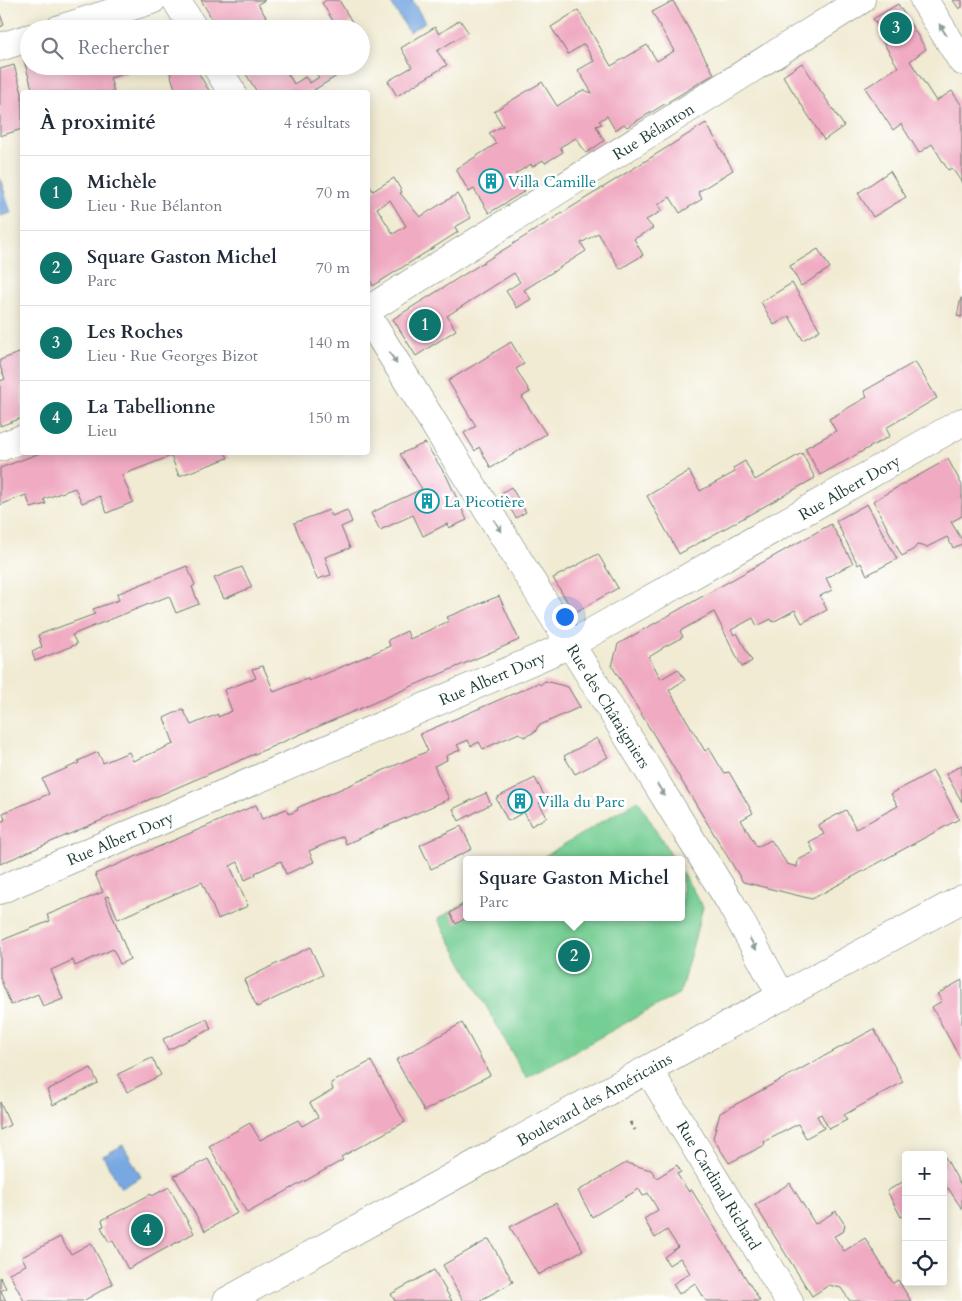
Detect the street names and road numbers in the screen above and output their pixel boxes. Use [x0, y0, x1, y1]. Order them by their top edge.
street label: Rue Bélanton [608, 98, 699, 166]
street label: Rue Albert Dory [795, 450, 905, 526]
street label: Rue des Châtaigniers [561, 640, 655, 773]
street label: Rue Albert Dory [436, 646, 550, 711]
street label: Rue Albert Dory [64, 806, 178, 871]
street label: Boulevard des Américains [513, 1048, 676, 1152]
street label: Rue Cardinal Richard [671, 1117, 766, 1254]

